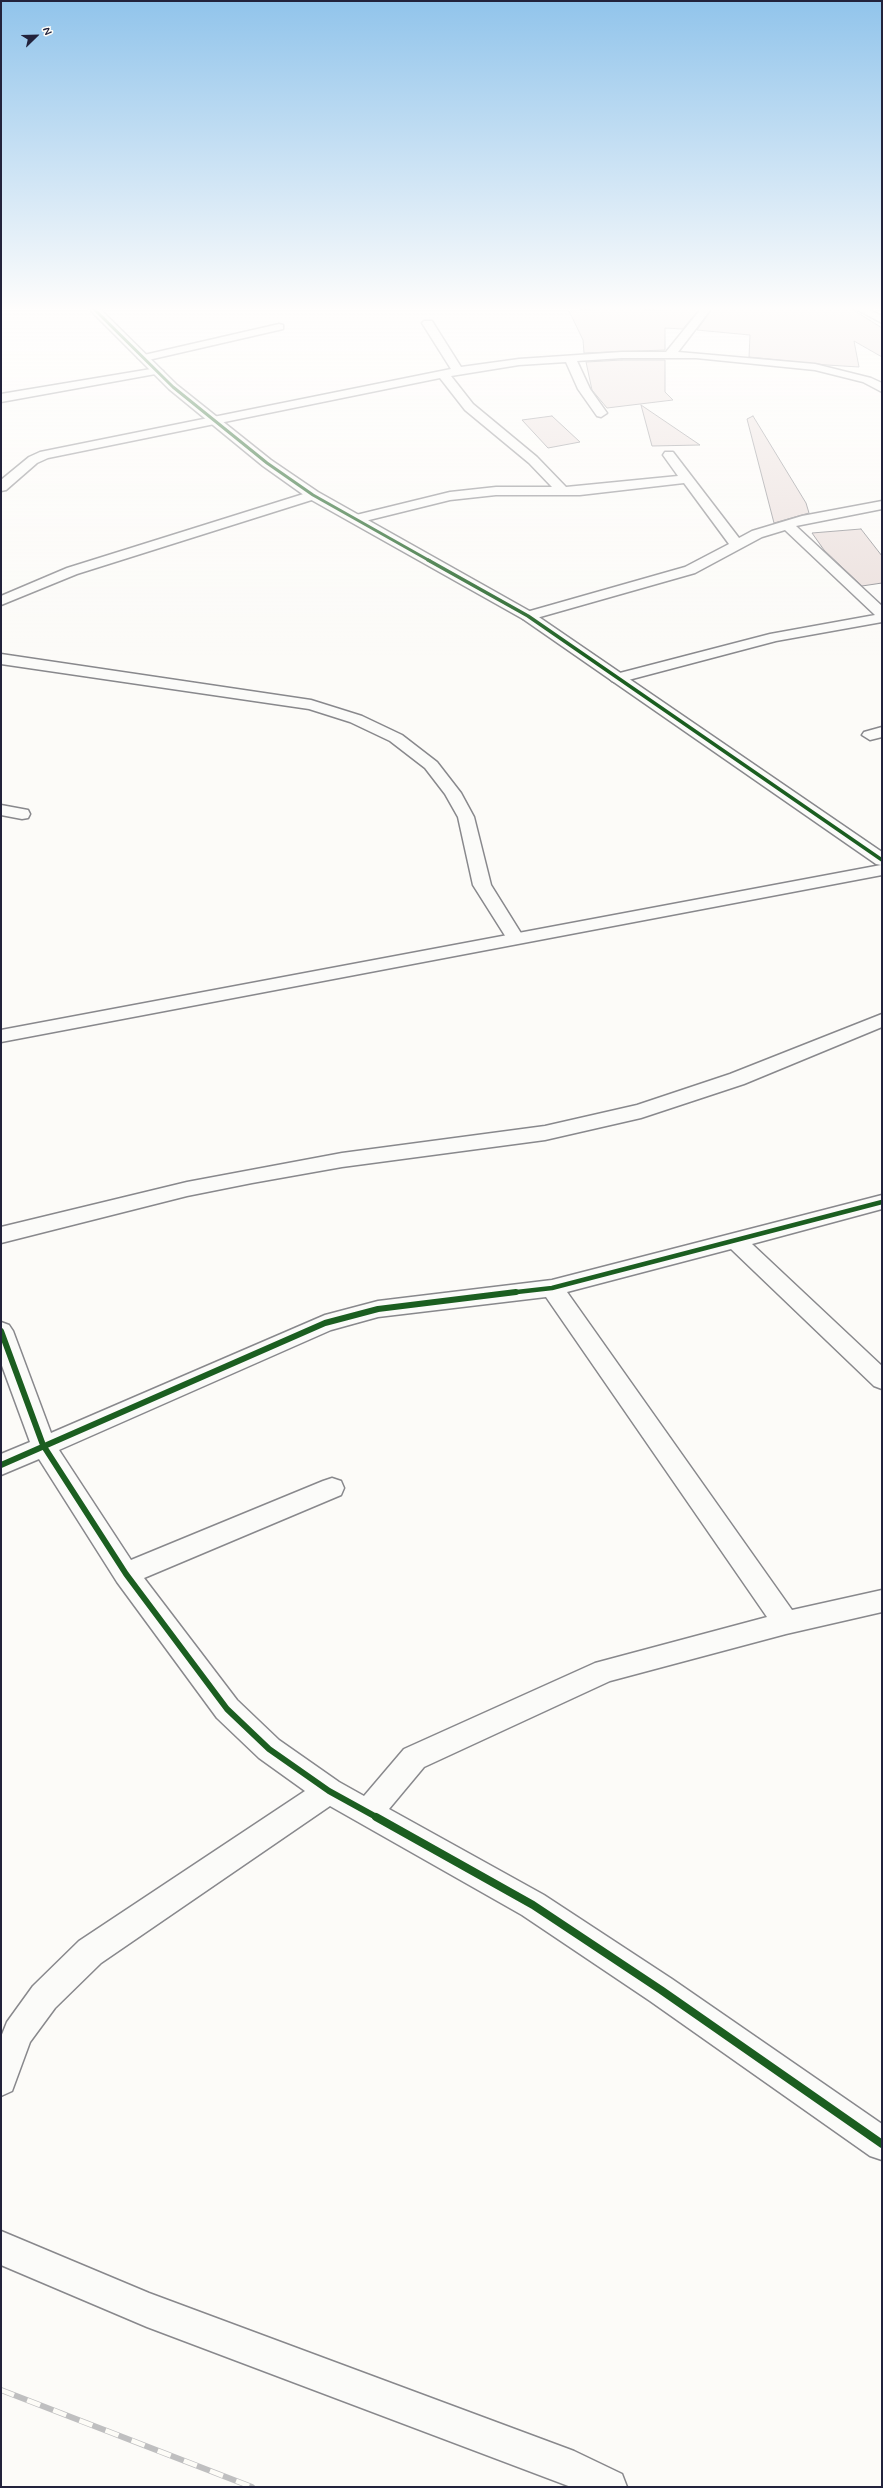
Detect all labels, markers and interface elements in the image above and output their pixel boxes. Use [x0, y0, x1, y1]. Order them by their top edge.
north arrow [16, 16, 56, 56]
text: N [39, 25, 55, 37]

